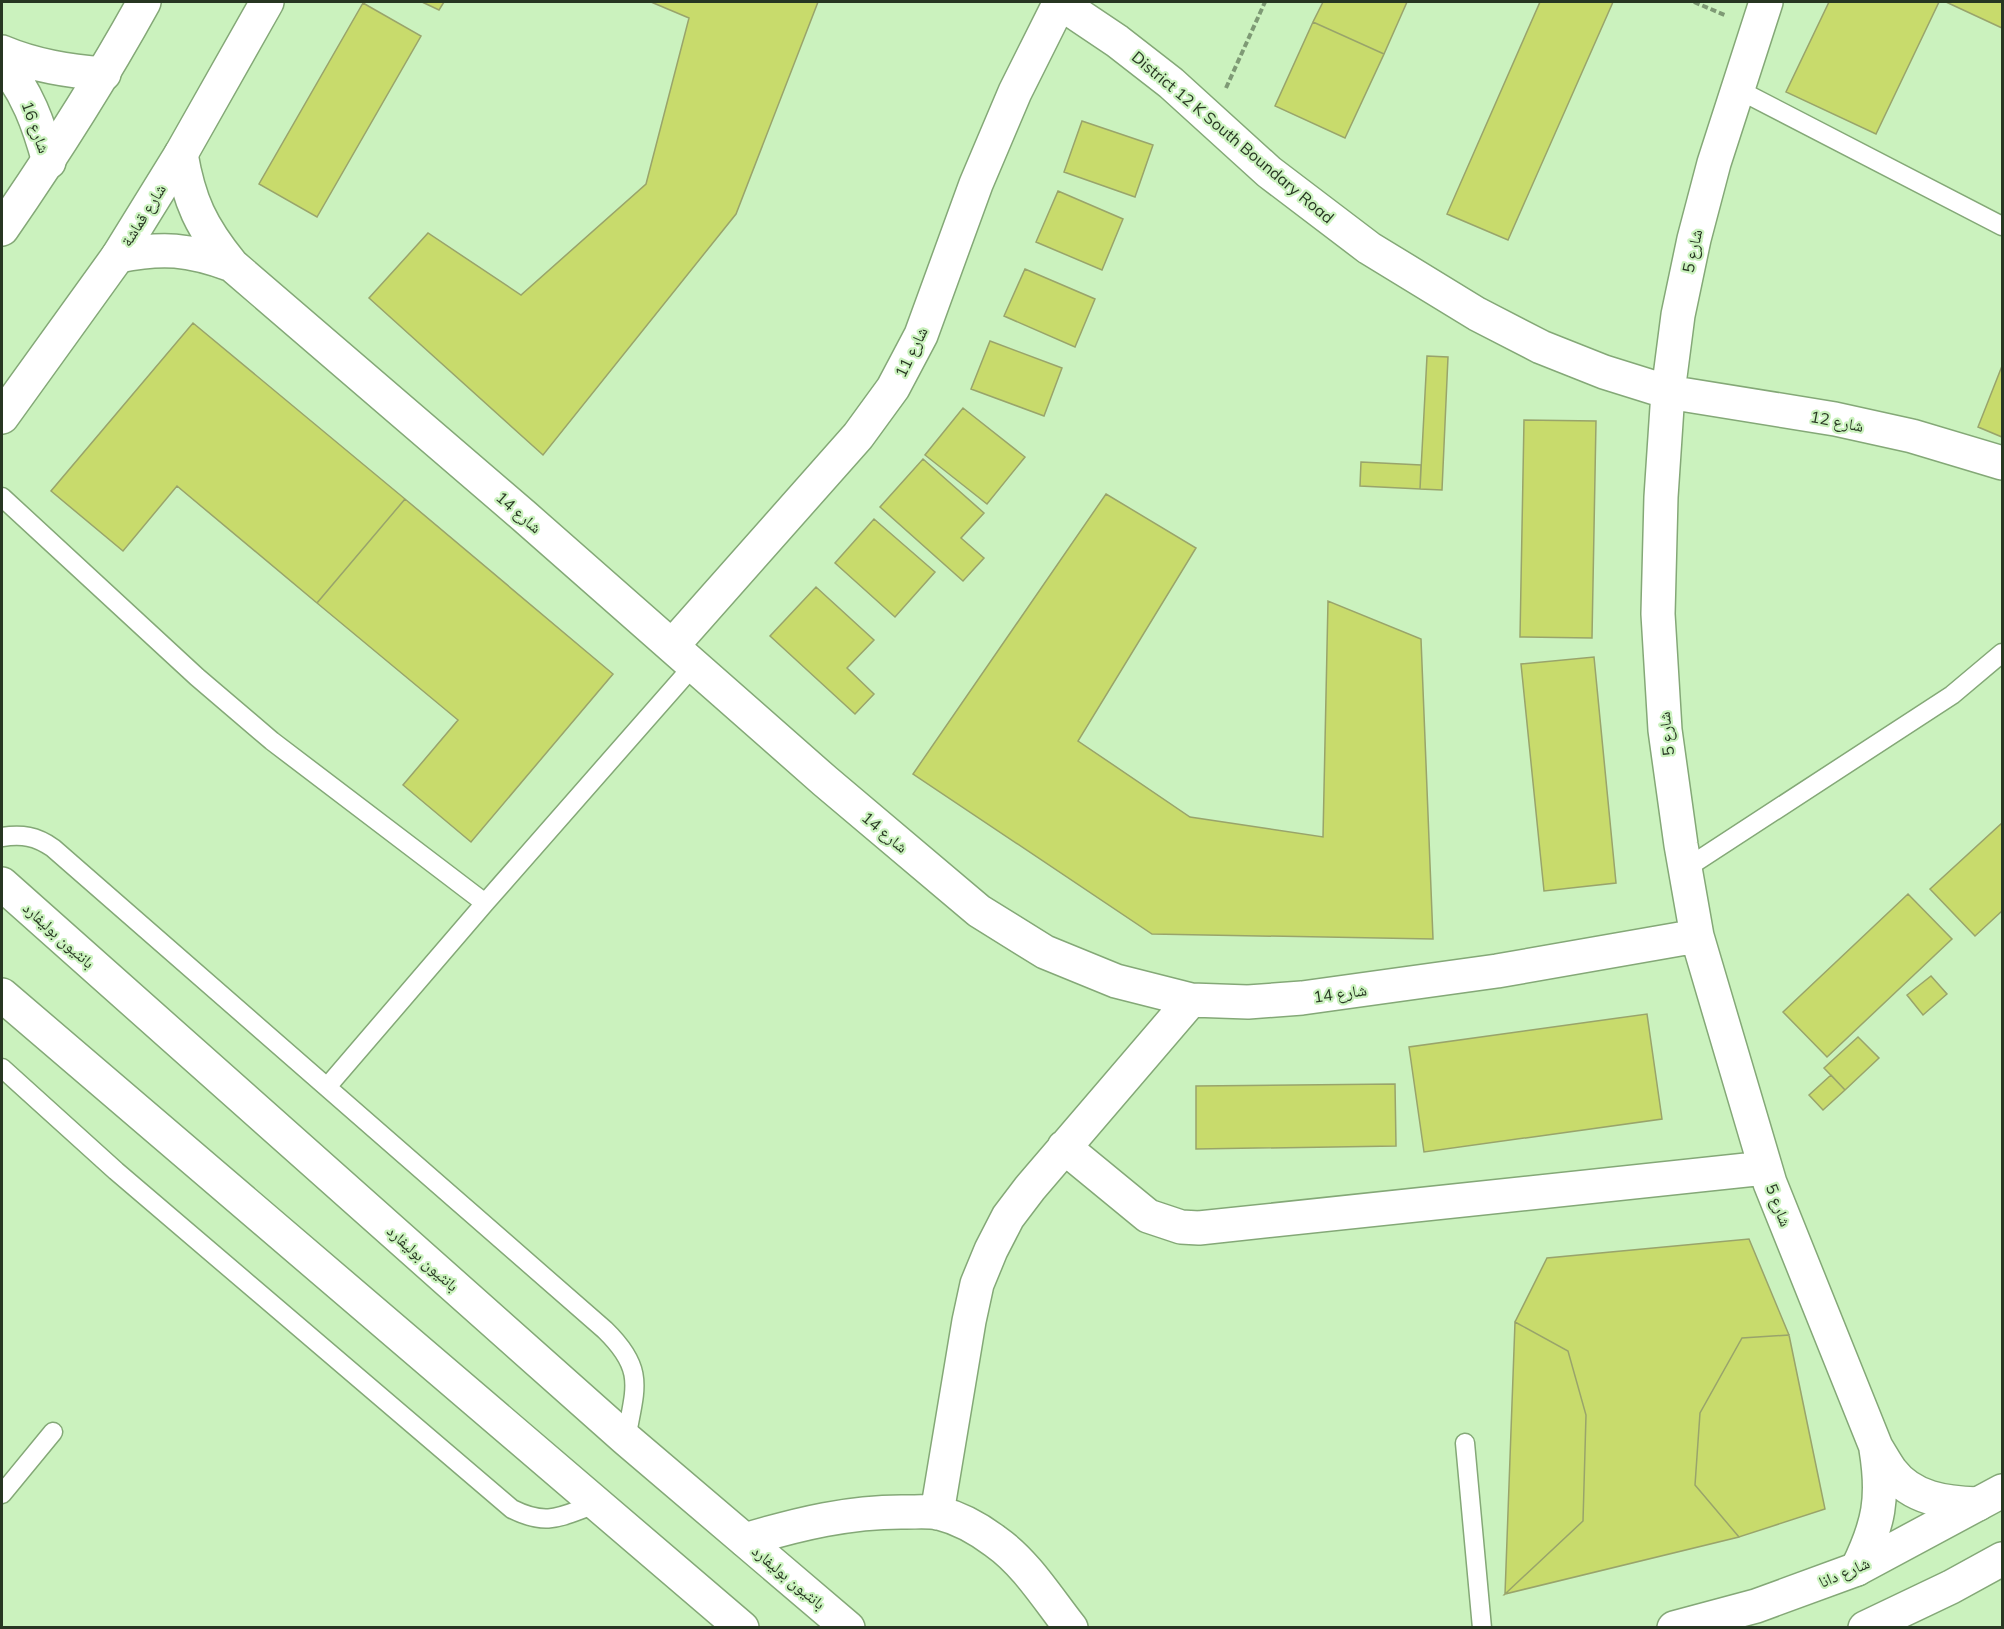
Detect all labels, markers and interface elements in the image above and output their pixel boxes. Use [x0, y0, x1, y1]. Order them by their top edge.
street label: District 12 K South Boundary Road [1128, 47, 1338, 227]
street label: شارع 16 [16, 98, 55, 156]
street label: شارع قماشة [116, 180, 171, 250]
street label: شارع 5 [1678, 227, 1707, 275]
street label: شارع 11 [890, 323, 933, 381]
street label: شارع 12 [1808, 406, 1865, 437]
street label: شارع 14 [491, 487, 546, 538]
street label: شارع 5 [1654, 711, 1679, 757]
street label: شارع 14 [857, 807, 912, 858]
street label: بانثيون بوليفارد [18, 898, 99, 973]
street label: شارع 14 [1312, 979, 1368, 1008]
street label: شارع 5 [1761, 1181, 1796, 1230]
street label: بانثيون بوليفارد [382, 1221, 463, 1296]
street label: بانثيون بوليفارد [748, 1541, 830, 1614]
street label: شارع دانا [1815, 1552, 1873, 1593]

